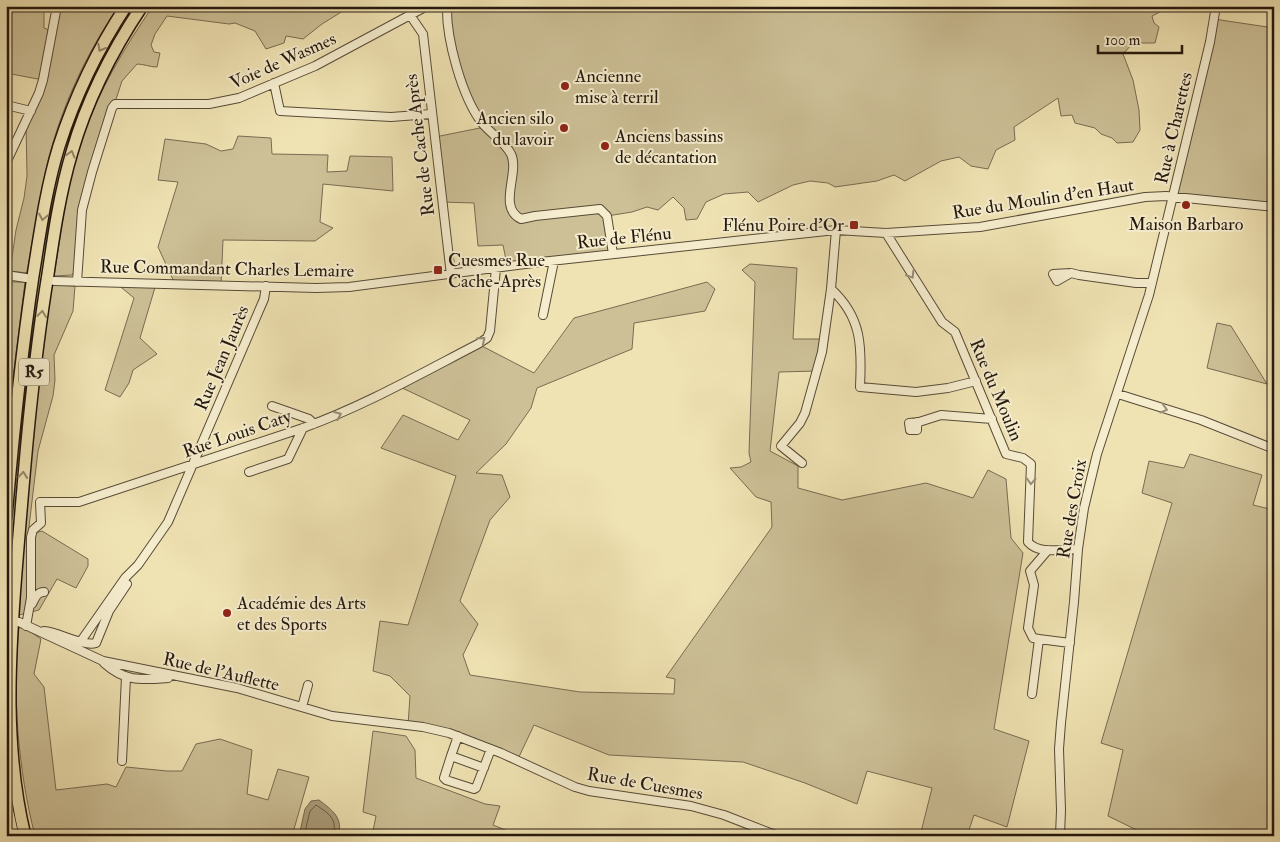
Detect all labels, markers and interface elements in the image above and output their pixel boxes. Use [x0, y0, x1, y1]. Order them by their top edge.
scale bar [1098, 22, 1181, 54]
street label: Voie de Wasmes [226, 27, 340, 95]
text: 100 m [1105, 31, 1141, 50]
one-way arrow [97, 43, 107, 52]
place label: Ancienne mise à terril [574, 65, 659, 109]
street label: Rue à Charettes [1150, 70, 1198, 186]
street label: Rue de Cache Après [400, 73, 440, 217]
marker: Ancienne mise à terril [559, 80, 571, 92]
place label: Ancien silo du lavoir [476, 107, 554, 151]
marker: Ancien silo du lavoir [558, 122, 570, 134]
place label: Anciens bassins de décantation [614, 125, 723, 169]
marker: Anciens bassins de décantation [599, 140, 611, 152]
one-way arrow [66, 150, 76, 159]
street label: Rue du Moulin d'en Haut [951, 173, 1136, 225]
marker: Maison Barbaro [1180, 199, 1192, 211]
one-way arrow [38, 213, 49, 222]
place label: Maison Barbaro [1129, 213, 1244, 236]
place label: Flénu Poire d'Or [722, 214, 844, 237]
marker: Flénu Poire d'Or [848, 219, 860, 231]
street label: Rue de Flénu [575, 222, 673, 254]
place label: Cuesmes Rue Cache-Après [448, 249, 545, 293]
street label: Rue Commandant Charles Lemaire [100, 255, 355, 283]
marker: Cuesmes Rue Cache-Après [432, 264, 444, 276]
one-way arrow [905, 269, 915, 278]
street label: Rue Jean Jaurès [189, 302, 255, 414]
one-way arrow [36, 309, 47, 317]
street label: Rue du Moulin [964, 335, 1028, 445]
one-way arrow [476, 337, 485, 346]
road number: R5 [19, 358, 49, 386]
one-way arrow [1160, 403, 1168, 413]
street label: Rue Louis Caty [180, 404, 295, 463]
one-way arrow [333, 410, 342, 421]
street label: Rue des Croix [1052, 457, 1092, 561]
one-way arrow [18, 471, 29, 479]
one-way arrow [1025, 477, 1036, 485]
place label: Académie des Arts et des Sports [236, 592, 366, 636]
marker: Académie des Arts et des Sports [221, 607, 233, 619]
street label: Rue de l'Auflette [161, 647, 282, 697]
street label: Rue de Cuesmes [585, 763, 705, 805]

